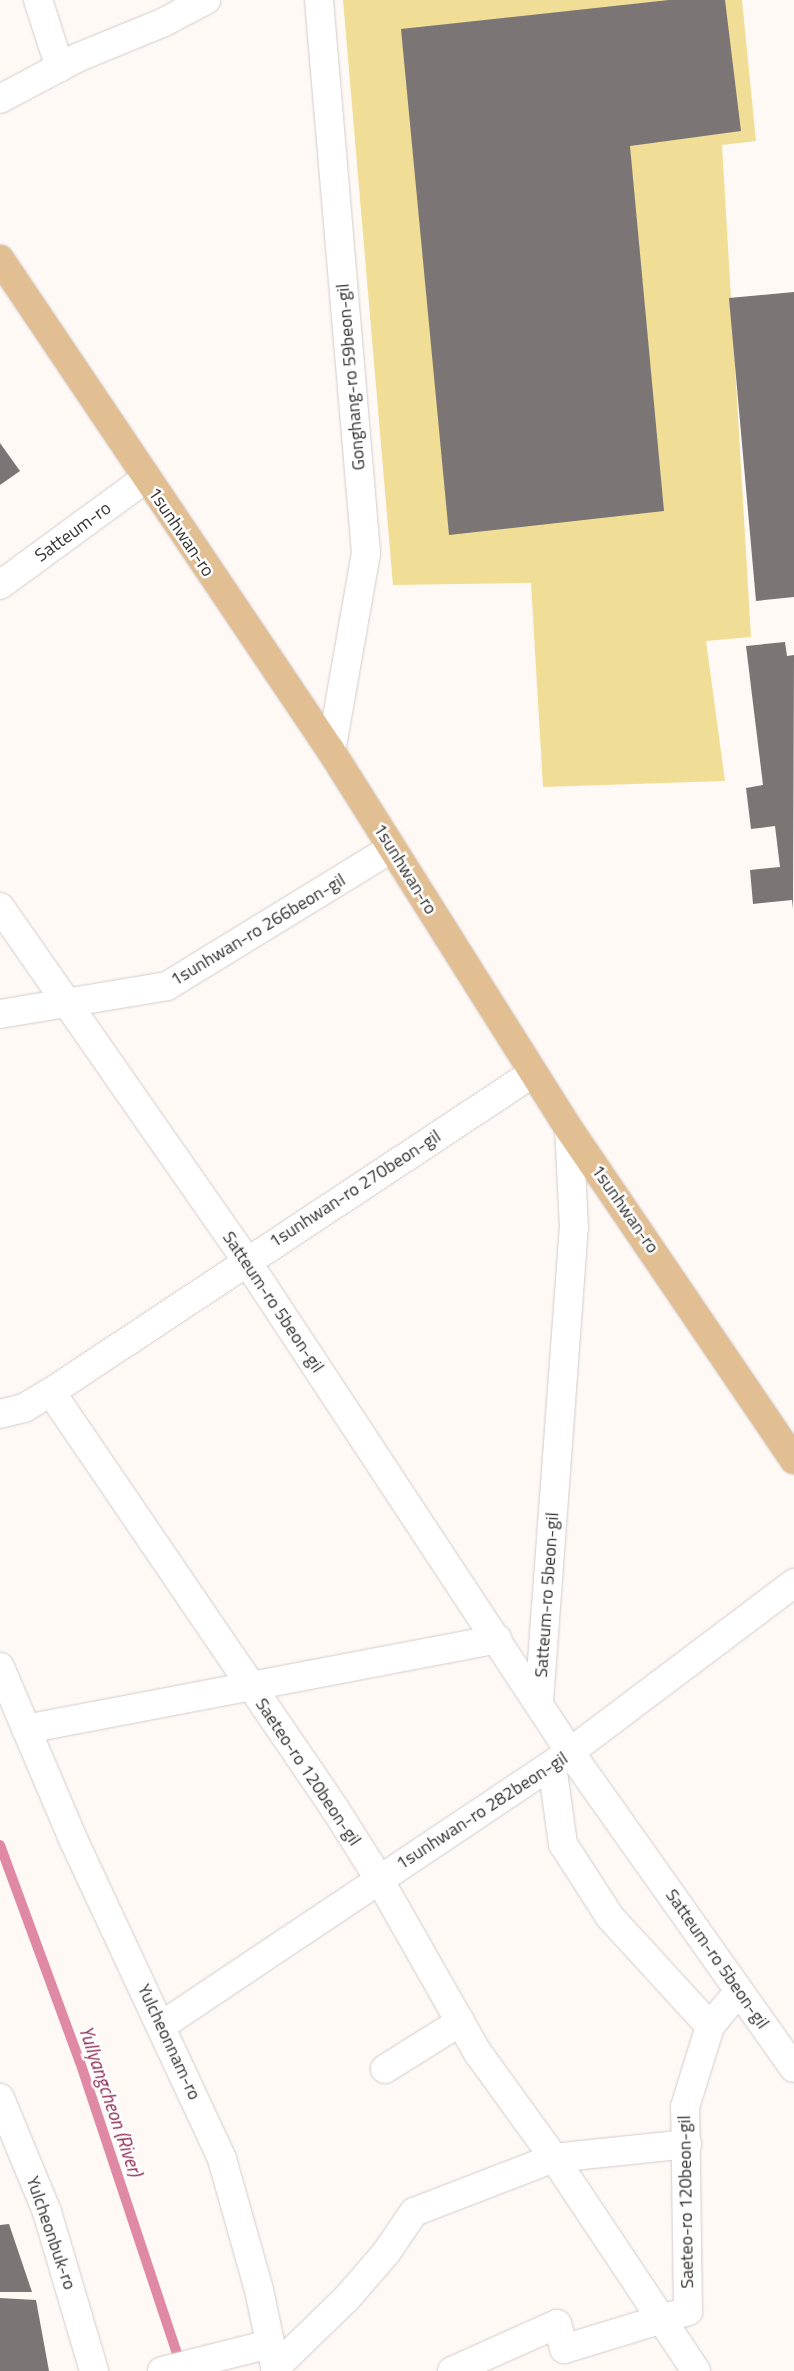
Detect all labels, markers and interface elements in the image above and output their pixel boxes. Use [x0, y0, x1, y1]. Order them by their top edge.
street label: Gonghang-ro 59beon-gil [332, 283, 370, 471]
street label: 1sunhwan-ro [143, 483, 219, 581]
street label: Satteum-ro [31, 497, 115, 567]
street label: 1sunhwan-ro [369, 820, 441, 918]
street label: 1sunhwan-ro 266beon-gil [167, 869, 349, 991]
street label: 1sunhwan-ro 270beon-gil [265, 1125, 445, 1253]
street label: 1sunhwan-ro [587, 1161, 663, 1257]
street label: Satteum-ro 5beon-gil [218, 1227, 328, 1377]
street label: Satteum-ro 5beon-gil [530, 1512, 564, 1678]
street label: Saeteo-ro 120beon-gil [251, 1694, 365, 1850]
street label: 1sunhwan-ro 282beon-gil [392, 1747, 572, 1875]
street label: Satteum-ro 5beon-gil [661, 1885, 773, 2033]
street label: Yulcheonnam-ro [133, 1981, 205, 2103]
water label: Yullyangcheon (River) [75, 2023, 147, 2179]
street label: Saeteo-ro 120beon-gil [674, 2115, 698, 2289]
street label: Yulcheonbuk-ro [21, 2173, 81, 2293]

